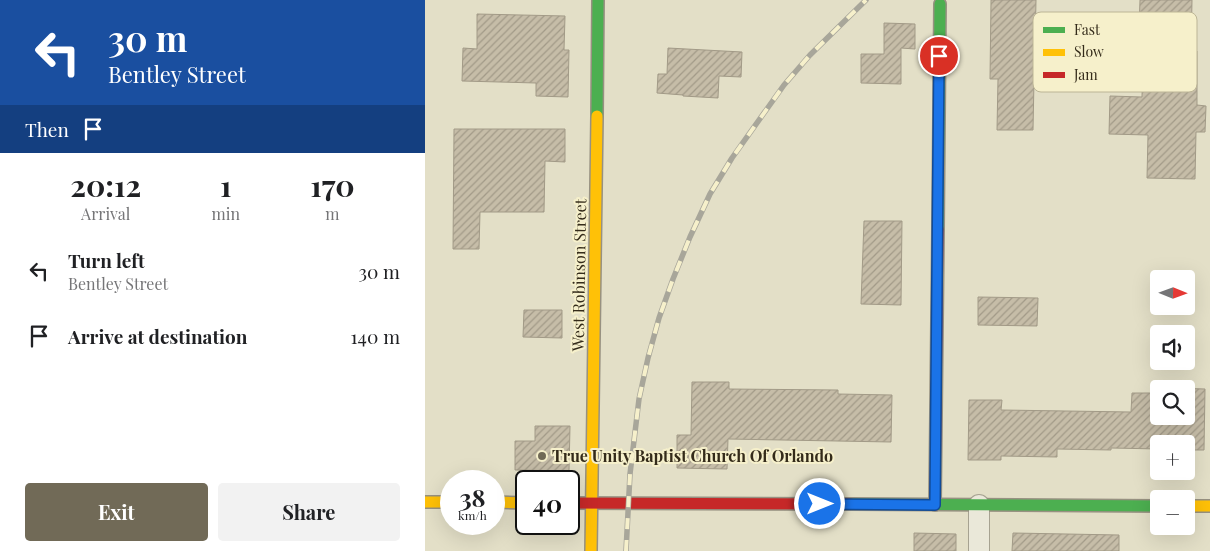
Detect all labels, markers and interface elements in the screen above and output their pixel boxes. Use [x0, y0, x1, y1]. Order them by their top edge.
legend [1033, 12, 1197, 92]
text: 30 m [108, 14, 188, 61]
icon: left [25, 20, 90, 85]
text: Fast [1074, 20, 1101, 39]
pin [918, 35, 960, 77]
icon: arrive [925, 42, 953, 70]
text: Slow [1074, 42, 1104, 61]
text: Bentley Street [108, 59, 246, 89]
text: Jam [1073, 65, 1098, 84]
icon: arrive [79, 115, 107, 143]
text: Then [25, 116, 69, 142]
text: 20:12 [70, 165, 141, 205]
text: 1 [220, 165, 231, 205]
text: 170 [310, 165, 355, 205]
street label: West Robinson Street [567, 198, 590, 353]
text: Arrival [81, 203, 130, 224]
text: min [211, 203, 240, 224]
text: m [325, 203, 340, 224]
text: Turn left [68, 247, 145, 273]
icon: left [25, 257, 53, 285]
text: 30 m [358, 258, 400, 284]
north arrow [1150, 270, 1195, 315]
map controls [1150, 270, 1195, 535]
text: Bentley Street [68, 273, 168, 294]
icon: arrive [25, 322, 53, 350]
text: Arrive at destination [68, 323, 248, 349]
text: 140 m [351, 323, 400, 349]
button: sound [1150, 325, 1195, 370]
button: search [1150, 380, 1195, 425]
button: + [1150, 435, 1195, 480]
place label: True Unity Baptist Church Of Orlando [552, 445, 833, 466]
marker: True Unity Baptist Church Of Orlando [536, 450, 548, 462]
speed limit sign: 40 [515, 470, 580, 535]
position arrow [793, 477, 845, 529]
text: 38 [459, 480, 486, 513]
button: Exit [25, 483, 208, 541]
button: Share [218, 483, 400, 541]
button: − [1150, 490, 1195, 535]
text: km/h [458, 507, 487, 523]

